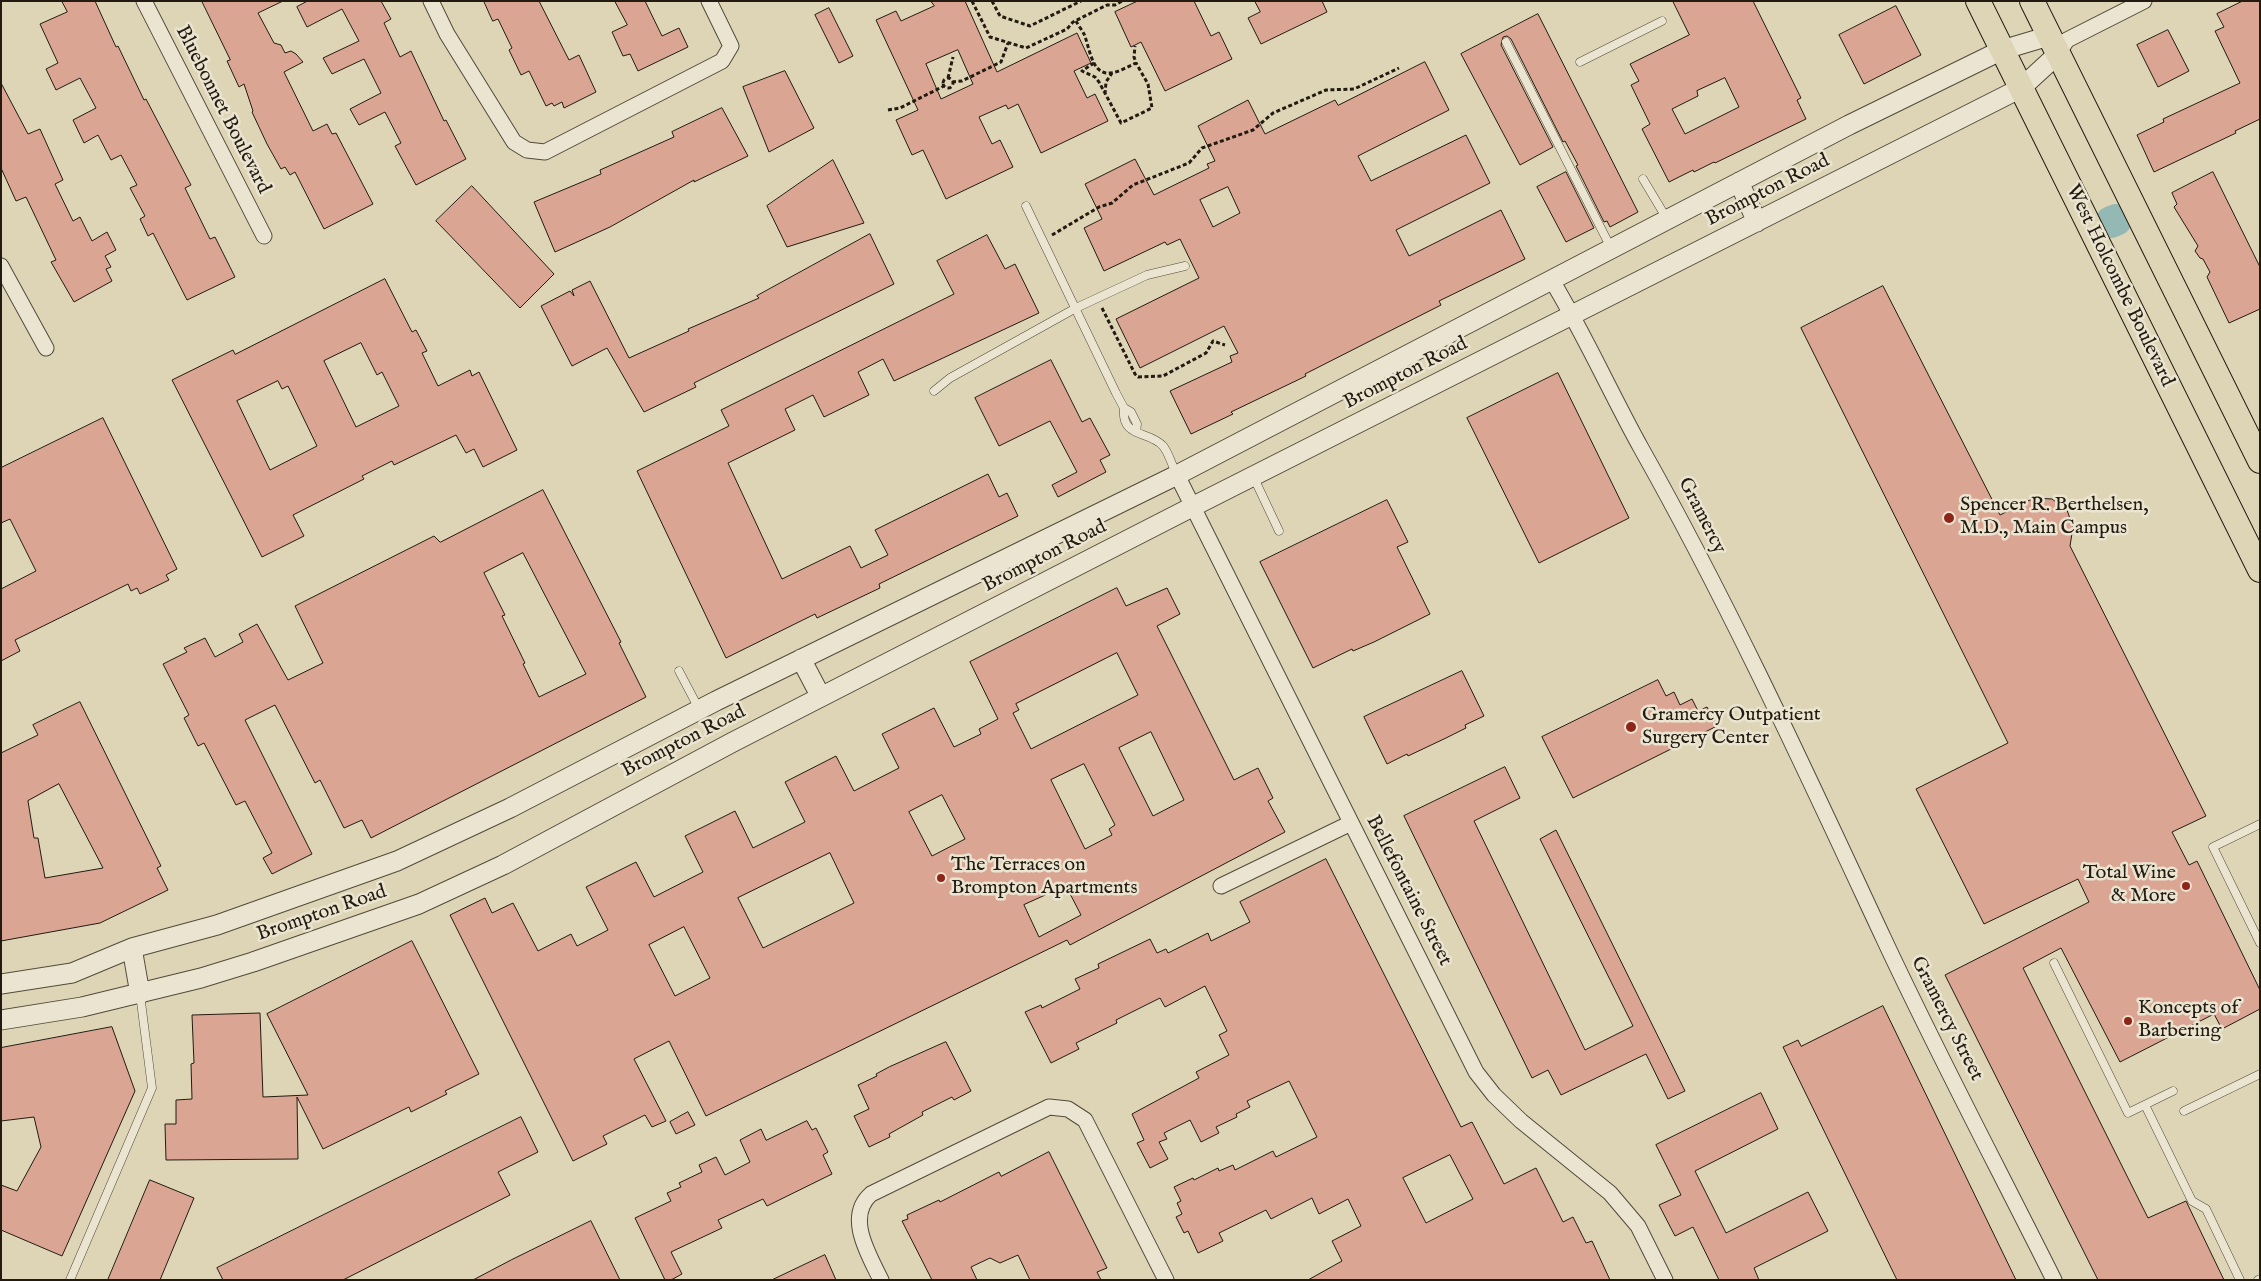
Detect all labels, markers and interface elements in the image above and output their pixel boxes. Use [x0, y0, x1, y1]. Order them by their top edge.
street label: Bluebonnet Boulevard [169, 22, 275, 198]
street label: Brompton Road [1702, 150, 1834, 232]
street label: West Holcombe Boulevard [2060, 181, 2178, 391]
street label: Brompton Road [1340, 333, 1472, 415]
street label: Gramercy [1672, 474, 1730, 558]
place label: Spencer R. Berthelsen, M.D., Main Campus [1960, 494, 2149, 541]
marker: Spencer R. Berthelsen, M.D., Main Campus [1942, 511, 1956, 525]
street label: Brompton Road [979, 516, 1111, 598]
street label: Brompton Road [618, 701, 750, 783]
place label: Gramercy Outpatient Surgery Center [1642, 704, 1821, 751]
marker: Gramercy Outpatient Surgery Center [1624, 720, 1638, 734]
street label: Bellefontaine Street [1360, 812, 1456, 970]
place label: The Terraces on Brompton Apartments [951, 854, 1137, 901]
place label: Total Wine & More [2083, 862, 2176, 909]
marker: The Terraces on Brompton Apartments [935, 872, 947, 884]
marker: Total Wine & More [2180, 880, 2192, 892]
street label: Brompton Road [254, 881, 390, 947]
street label: Gramercy Street [1904, 953, 1988, 1085]
place label: Koncepts of Barbering [2138, 997, 2239, 1044]
marker: Koncepts of Barbering [2122, 1015, 2134, 1027]

